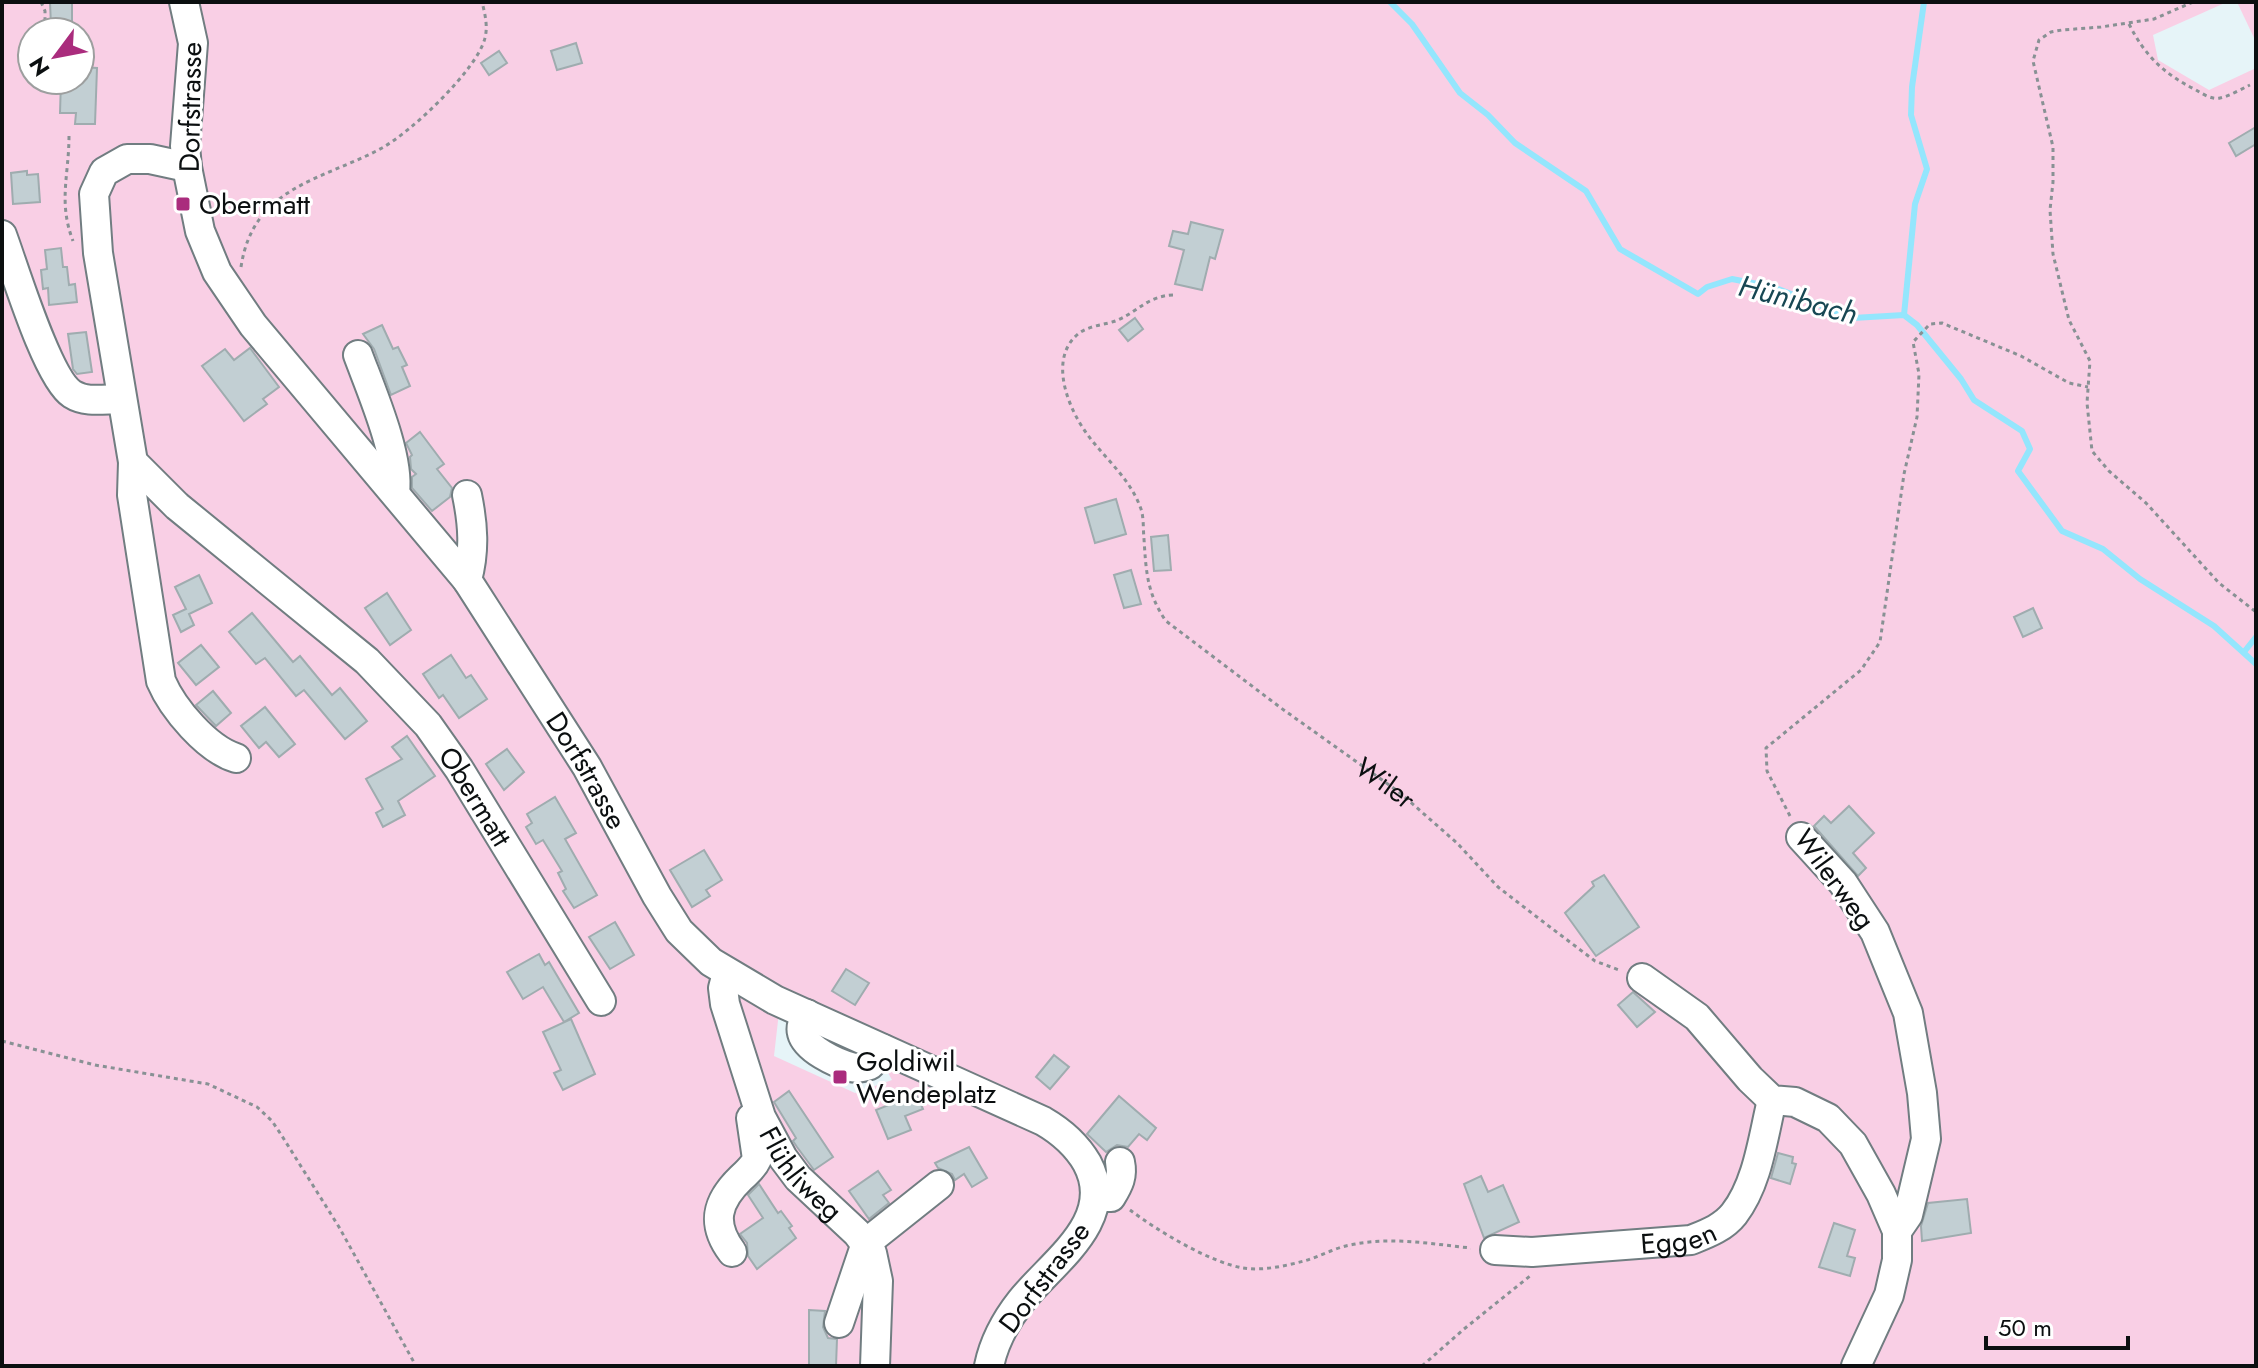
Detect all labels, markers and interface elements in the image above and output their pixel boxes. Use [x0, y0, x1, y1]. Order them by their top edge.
north arrow [16, 16, 96, 96]
street label: Dorfstrasse [169, 42, 212, 172]
text: N [21, 51, 57, 82]
place label: Obermatt [199, 184, 310, 225]
marker: Obermatt [174, 195, 192, 213]
water label: Hünibach [1734, 264, 1862, 335]
street label: Dorfstrasse [536, 704, 637, 837]
street label: Obermatt [428, 738, 522, 855]
street label: Wiler [1347, 747, 1425, 819]
street label: Wilerweg [1784, 821, 1885, 938]
place label: Goldiwil Wendeplatz [856, 1041, 997, 1114]
marker: Goldiwil Wendeplatz [831, 1068, 849, 1086]
street label: Flühliweg [749, 1119, 852, 1231]
street label: Eggen [1639, 1212, 1723, 1265]
street label: Dorfstrasse [989, 1213, 1100, 1342]
scale bar [1986, 1300, 2128, 1350]
text: 50 m [1998, 1310, 2052, 1345]

